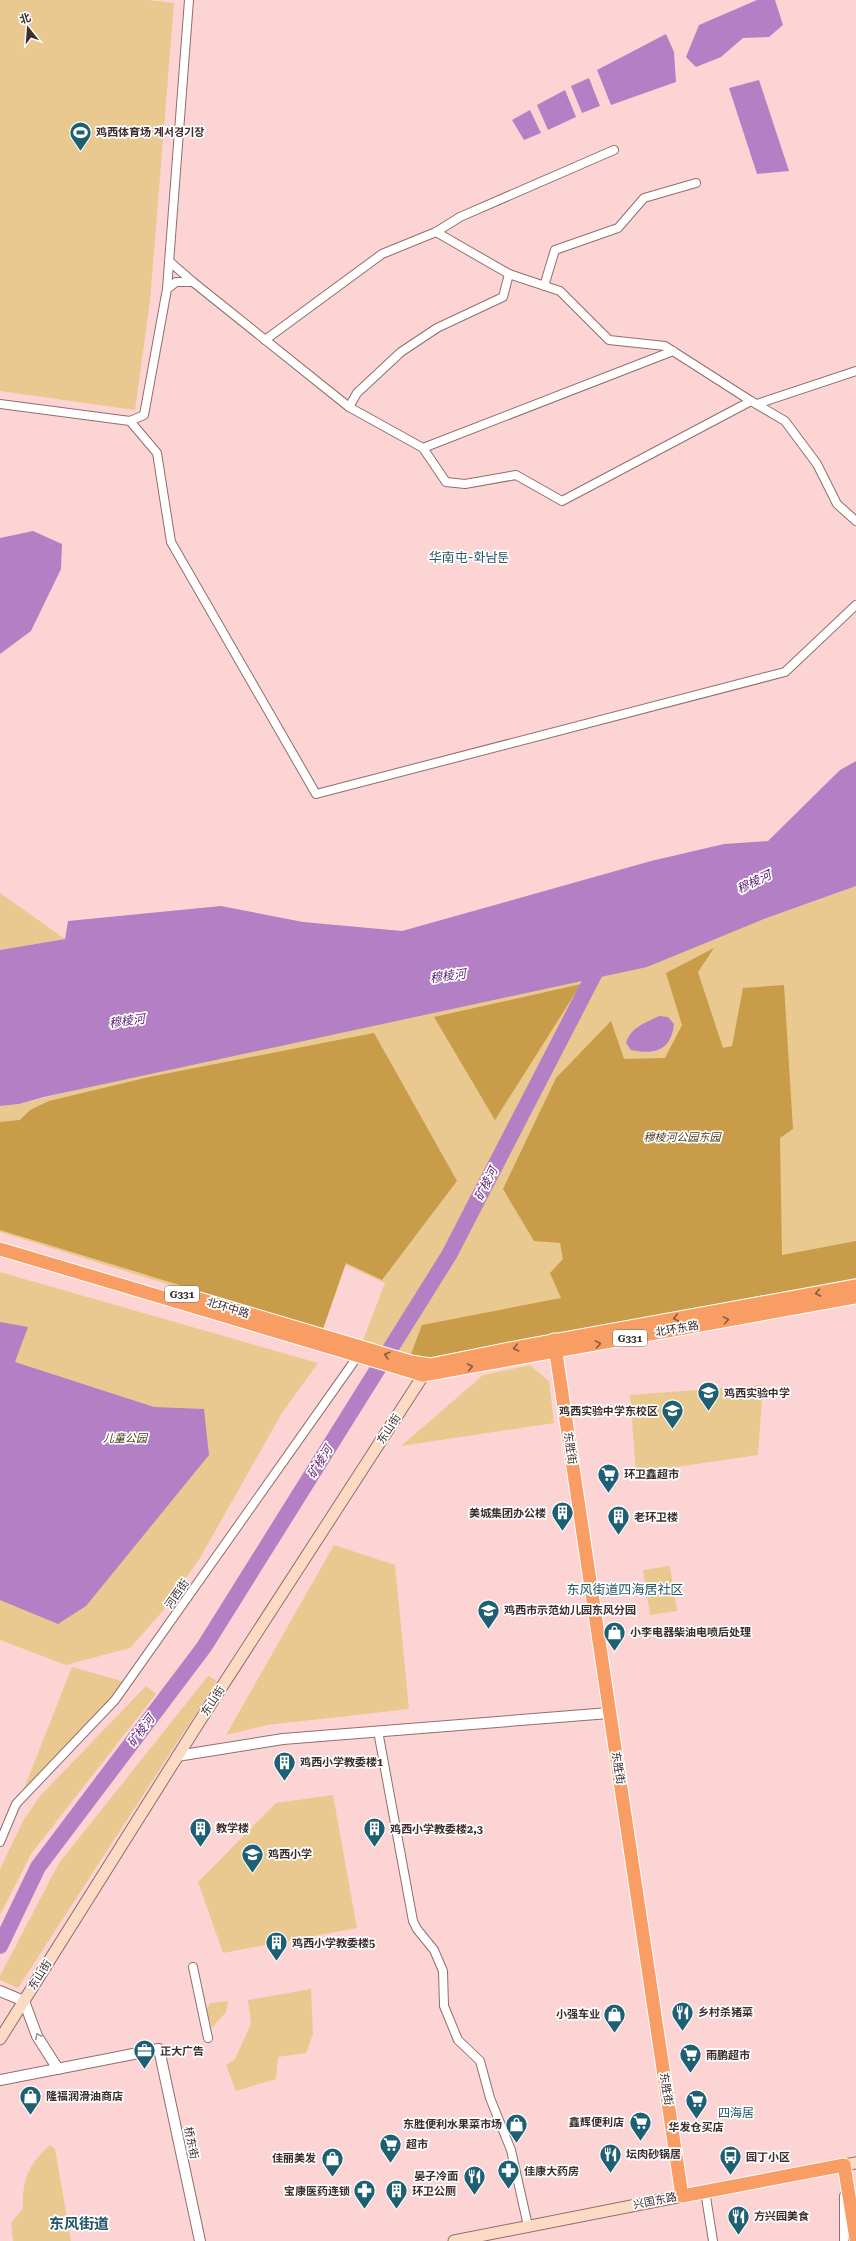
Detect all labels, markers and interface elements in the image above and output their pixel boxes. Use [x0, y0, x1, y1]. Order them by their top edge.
north arrow [8, 8, 48, 48]
text: 北 [18, 11, 32, 27]
sports icon: 鸡西体育场 계서경기장 [68, 119, 94, 152]
place label: 鸡西体育场 계서경기장 [96, 126, 204, 139]
district label: 华南屯-화남툰 [429, 550, 509, 565]
water label: 穆棱河 [735, 867, 775, 896]
water label: 穆棱河 [429, 966, 469, 985]
water label: 穆棱河 [108, 1011, 148, 1030]
park label: 穆棱河公园东园 [644, 1131, 722, 1144]
water label: 矿棱河 [472, 1163, 501, 1203]
road number: G331 [165, 1286, 199, 1302]
one-way arrow [815, 1288, 821, 1296]
street label: 北环中路 [205, 1295, 251, 1321]
one-way arrow [673, 1314, 679, 1322]
one-way arrow [723, 1317, 729, 1325]
street label: 北环东路 [654, 1319, 700, 1339]
road number: G331 [613, 1330, 647, 1346]
one-way arrow [595, 1340, 601, 1348]
one-way arrow [513, 1343, 519, 1351]
one-way arrow [384, 1352, 391, 1360]
one-way arrow [467, 1363, 473, 1372]
school or university icon: 鸡西实验中学 [695, 1380, 721, 1413]
place label: 鸡西实验中学 [724, 1387, 790, 1400]
school or university icon: 鸡西实验中学东校区 [660, 1398, 686, 1431]
place label: 鸡西实验中学东校区 [559, 1405, 658, 1418]
street label: 东山街 [375, 1412, 403, 1446]
street label: 东胜街 [561, 1431, 579, 1465]
park label: 儿童公园 [103, 1432, 149, 1445]
water label: 矿棱河 [305, 1441, 337, 1481]
supermarket icon: 环卫鑫超市 [595, 1461, 621, 1494]
place label: 环卫鑫超市 [624, 1468, 679, 1481]
building icon: 美城集团办公楼 [549, 1500, 575, 1533]
building icon: 老环卫楼 [606, 1504, 632, 1537]
place label: 美城集团办公楼 [469, 1507, 546, 1520]
place label: 老环卫楼 [634, 1511, 678, 1524]
street label: 河西街 [162, 1577, 192, 1611]
district label: 东风街道四海居社区 [566, 1582, 684, 1597]
school or university icon: 鸡西市示范幼儿园东风分园 [475, 1597, 501, 1630]
place label: 鸡西市示范幼儿园东风分园 [504, 1604, 636, 1617]
shop icon: 小李电器柴油电喷后处理 [602, 1619, 628, 1652]
place label: 小李电器柴油电喷后处理 [630, 1626, 751, 1639]
street label: 东山街 [199, 1684, 227, 1718]
water label: 矿棱河 [125, 1711, 159, 1750]
building icon: 鸡西小学教委楼1 [272, 1749, 298, 1782]
street label: 东胜街 [609, 1751, 627, 1785]
place label: 鸡西小学教委楼1 [300, 1756, 383, 1769]
building icon: 教学楼 [187, 1815, 213, 1848]
building icon: 鸡西小学教委楼2,3 [362, 1816, 388, 1849]
place label: 教学楼 [216, 1822, 249, 1835]
place label: 鸡西小学教委楼2,3 [390, 1823, 483, 1836]
school or university icon: 鸡西小学 [240, 1841, 266, 1874]
place label: 鸡西小学 [268, 1848, 312, 1861]
building icon: 鸡西小学教委楼5 [264, 1930, 290, 1963]
place label: 鸡西小学教委楼5 [292, 1937, 375, 1950]
street label: 东山街 [26, 1958, 54, 1992]
restaurant icon: 乡村杀猪菜 [669, 1999, 695, 2032]
shop icon: 小强车业 [602, 2001, 628, 2034]
place label: 乡村杀猪菜 [698, 2006, 753, 2019]
place label: 小强车业 [556, 2008, 600, 2021]
one-way arrow [35, 2033, 43, 2040]
office icon: 正大广告 [131, 2038, 157, 2071]
supermarket icon: 雨鹏超市 [677, 2042, 703, 2075]
place label: 正大广告 [160, 2045, 204, 2058]
place label: 雨鹏超市 [706, 2049, 750, 2062]
street label: 东胜街 [657, 2072, 675, 2106]
shop icon: 隆福润滑油商店 [18, 2083, 44, 2116]
supermarket icon: 华发仓买店 [683, 2088, 709, 2121]
place label: 隆福润滑油商店 [46, 2090, 123, 2103]
district label: 四海居 [718, 2106, 754, 2120]
supermarket icon: 鑫辉便利店 [627, 2109, 653, 2142]
shop icon: 东胜便利水果菜市场 [504, 2111, 530, 2144]
place label: 鑫辉便利店 [569, 2116, 624, 2129]
place label: 东胜便利水果菜市场 [403, 2118, 502, 2131]
place label: 华发仓买店 [669, 2121, 724, 2134]
street label: 桥东街 [181, 2126, 201, 2160]
supermarket icon: 超市 [378, 2131, 404, 2164]
place label: 超市 [406, 2138, 428, 2151]
restaurant icon: 坛肉砂锅居 [598, 2141, 624, 2174]
bus stop icon: 园丁小区 [717, 2144, 743, 2177]
shop icon: 佳丽美发 [319, 2145, 345, 2178]
place label: 坛肉砂锅居 [626, 2148, 681, 2161]
place label: 园丁小区 [746, 2151, 790, 2164]
place label: 佳丽美发 [272, 2152, 316, 2165]
pharmacy icon: 佳康大药房 [495, 2158, 521, 2191]
restaurant icon: 晏子冷面 [461, 2163, 487, 2196]
place label: 佳康大药房 [524, 2165, 579, 2178]
place label: 晏子冷面 [414, 2170, 458, 2183]
pharmacy icon: 宝康医药连锁 [352, 2178, 378, 2211]
building icon: 环卫公厕 [383, 2178, 409, 2211]
place label: 宝康医药连锁 [284, 2185, 350, 2198]
place label: 环卫公厕 [412, 2185, 456, 2198]
street label: 兴国东路 [632, 2190, 678, 2212]
restaurant icon: 方兴园美食 [725, 2203, 751, 2236]
place label: 方兴园美食 [754, 2210, 809, 2223]
district label: 东风街道 [49, 2215, 109, 2233]

